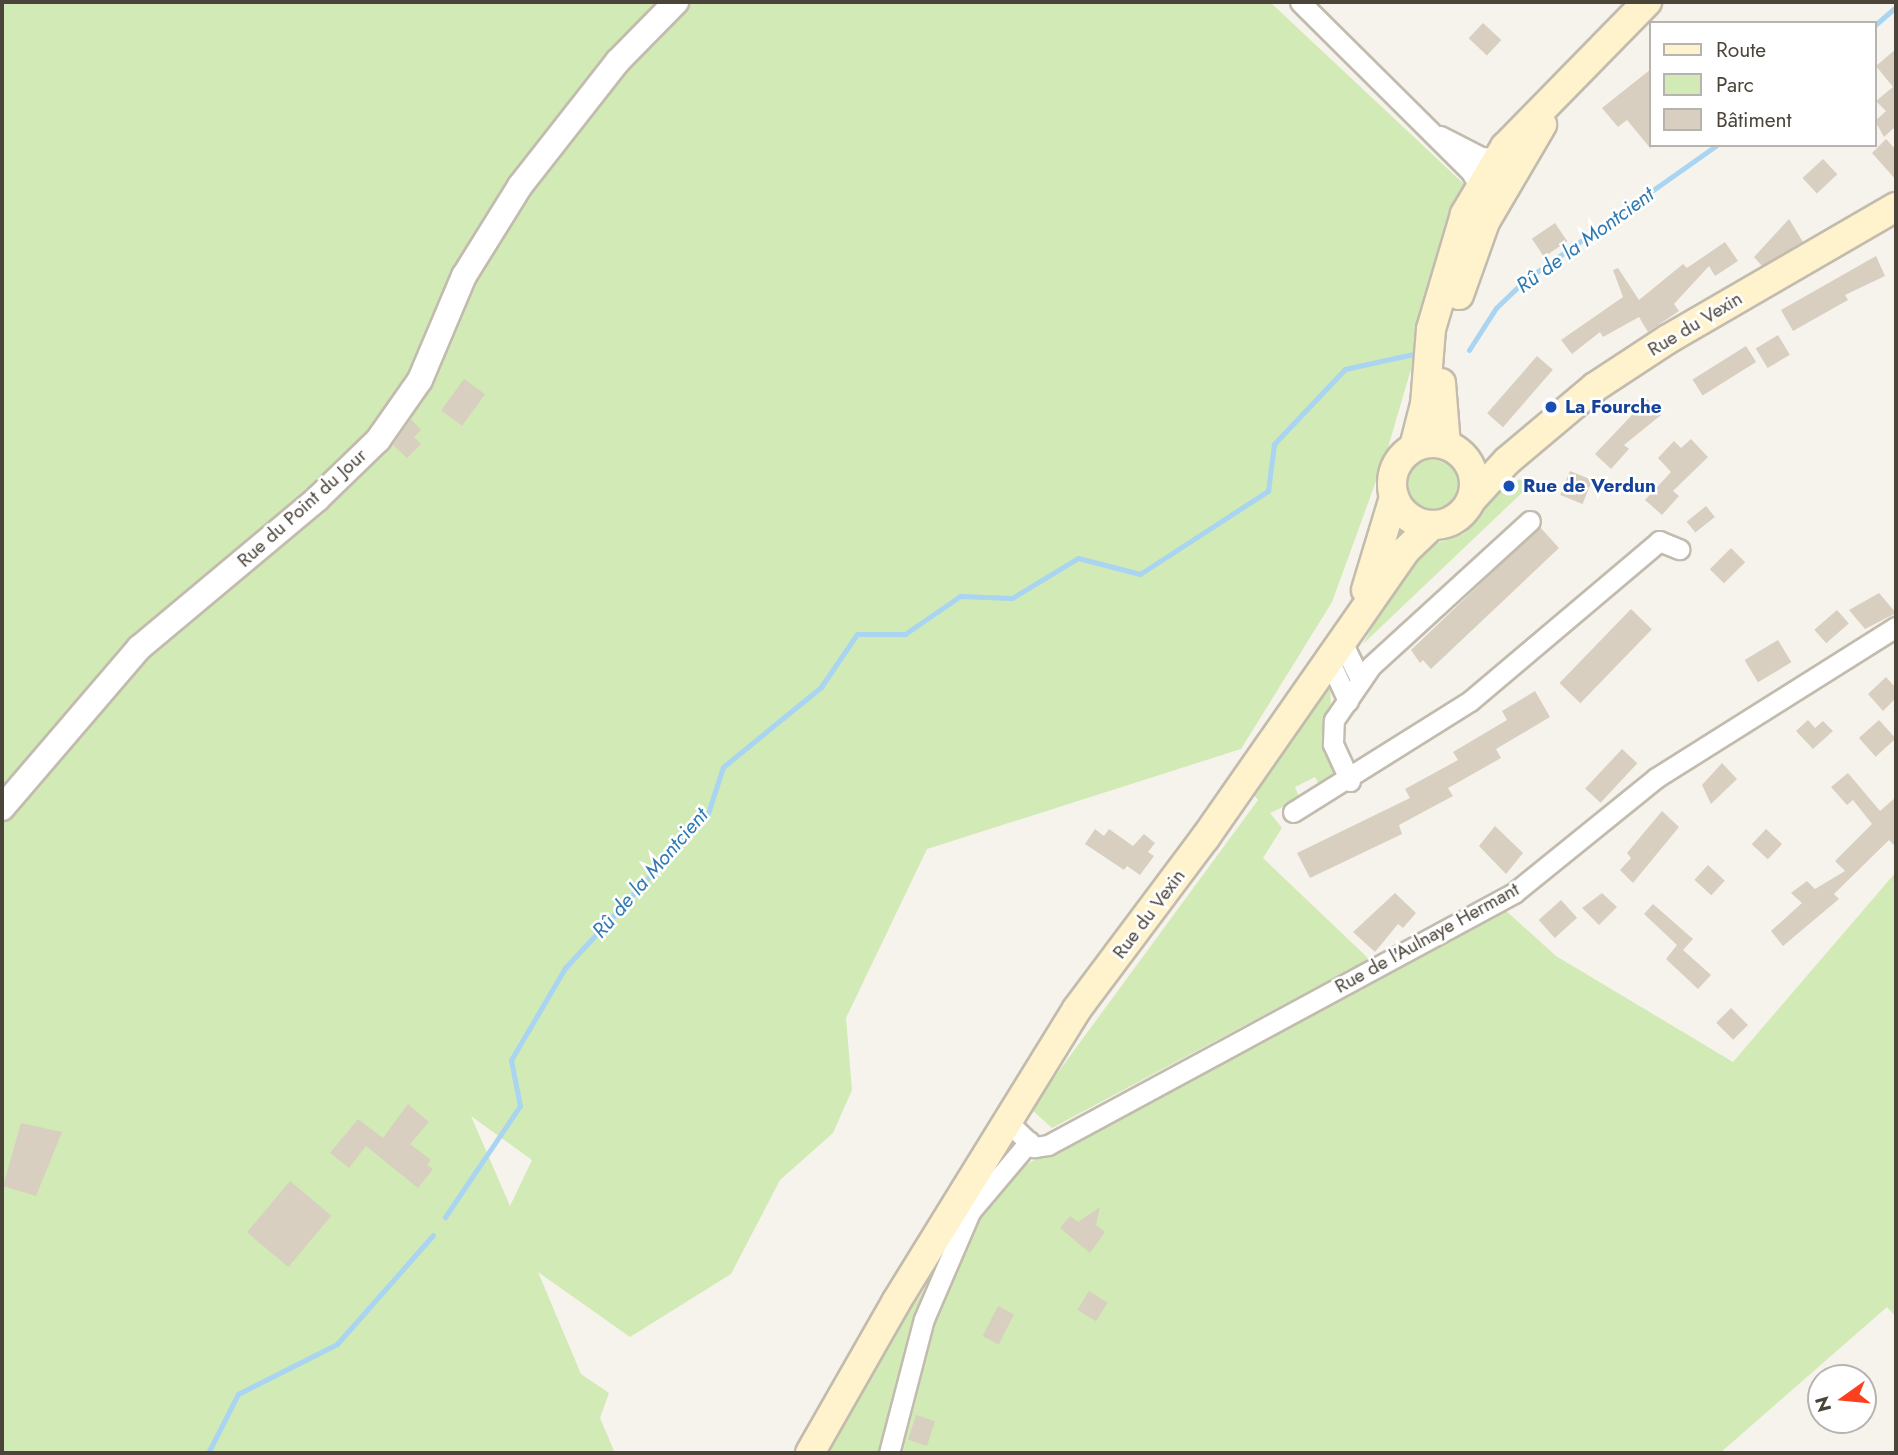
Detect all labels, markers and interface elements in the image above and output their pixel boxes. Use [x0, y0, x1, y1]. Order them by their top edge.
legend [1650, 21, 1877, 147]
text: Route [1716, 35, 1766, 65]
text: Parc [1716, 70, 1754, 100]
text: Bâtiment [1716, 105, 1792, 135]
water label: Rû de la Montcient [1511, 182, 1659, 298]
street label: Rue du Vexin [1644, 287, 1746, 361]
place label: La Fourche [1565, 396, 1662, 418]
marker: La Fourche [1543, 399, 1559, 415]
street label: Rue du Point du Jour [233, 444, 371, 572]
place label: Rue de Verdun [1523, 475, 1656, 497]
marker: Rue de Verdun [1501, 478, 1517, 494]
water label: Rû de la Montcient [587, 803, 713, 943]
street label: Rue du Vexin [1108, 865, 1190, 963]
street label: Rue de l'Aulnaye Hermant [1331, 878, 1523, 998]
north arrow [1807, 1364, 1877, 1434]
text: N [1808, 1393, 1838, 1415]

